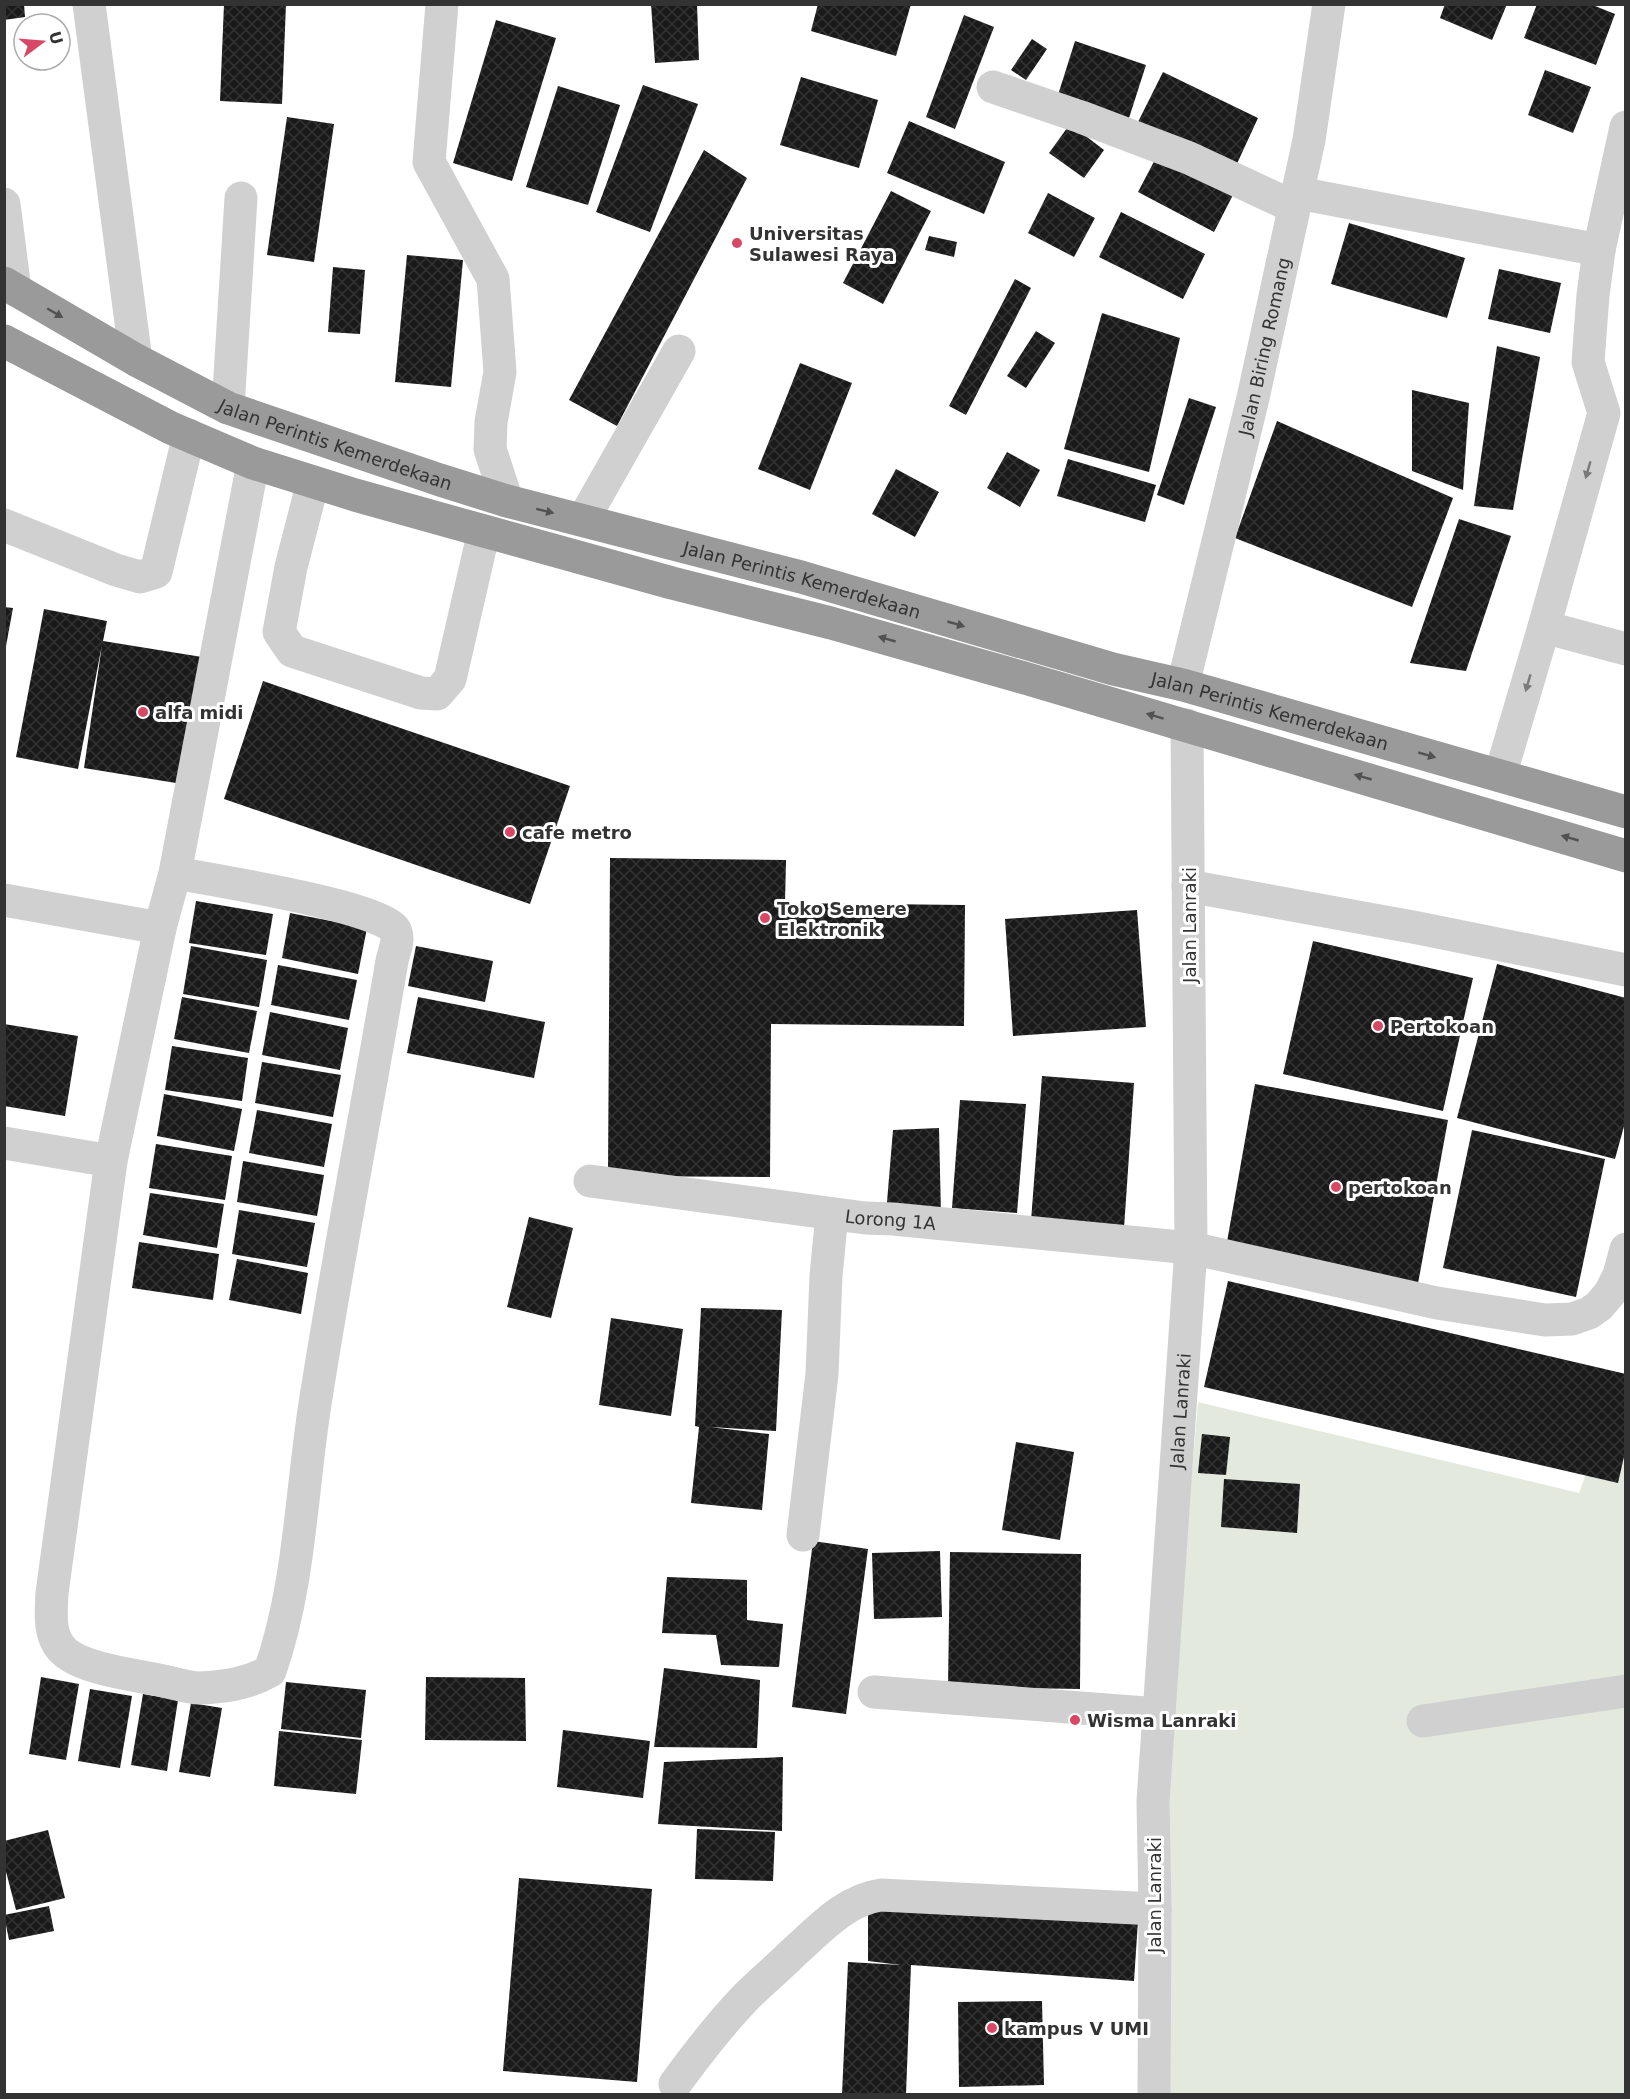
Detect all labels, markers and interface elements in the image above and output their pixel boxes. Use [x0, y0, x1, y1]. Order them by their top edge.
north arrow [12, 12, 72, 72]
text: U [45, 29, 67, 47]
place label: Universitas Sulawesi Raya [749, 223, 894, 265]
marker: Universitas Sulawesi Raya [730, 236, 744, 250]
street label: Jalan Biring Romang [1233, 255, 1294, 439]
one-way arrow [47, 308, 64, 318]
street label: Jalan Perintis Kemerdekaan [214, 394, 455, 494]
one-way arrow [1583, 461, 1593, 479]
one-way arrow [536, 506, 554, 516]
street label: Jalan Perintis Kemerdekaan [680, 536, 923, 622]
one-way arrow [947, 620, 965, 629]
one-way arrow [878, 634, 896, 643]
street label: Jalan Perintis Kemerdekaan [1148, 667, 1391, 754]
one-way arrow [1522, 674, 1532, 692]
place label: alfa midi [155, 702, 244, 723]
marker: alfa midi [136, 705, 150, 719]
one-way arrow [1146, 711, 1164, 720]
one-way arrow [1418, 751, 1436, 760]
one-way arrow [1353, 772, 1371, 781]
place label: cafe metro [522, 822, 632, 843]
marker: cafe metro [503, 825, 517, 839]
one-way arrow [1561, 833, 1579, 842]
street label: Jalan Lanraki [1179, 867, 1200, 984]
place label: Toko Semere Elektronik [777, 898, 907, 940]
marker: Toko Semere Elektronik [758, 911, 772, 925]
place label: Pertokoan [1390, 1016, 1494, 1037]
marker: Pertokoan [1371, 1019, 1385, 1033]
place label: pertokoan [1348, 1177, 1452, 1198]
marker: pertokoan [1329, 1180, 1343, 1194]
street label: Lorong 1A [844, 1205, 938, 1234]
street label: Jalan Lanraki [1165, 1352, 1194, 1470]
place label: Wisma Lanraki [1087, 1710, 1237, 1731]
marker: Wisma Lanraki [1068, 1713, 1082, 1727]
street label: Jalan Lanraki [1144, 1837, 1165, 1954]
place label: kampus V UMI [1004, 2018, 1149, 2039]
marker: kampus V UMI [985, 2021, 999, 2035]

